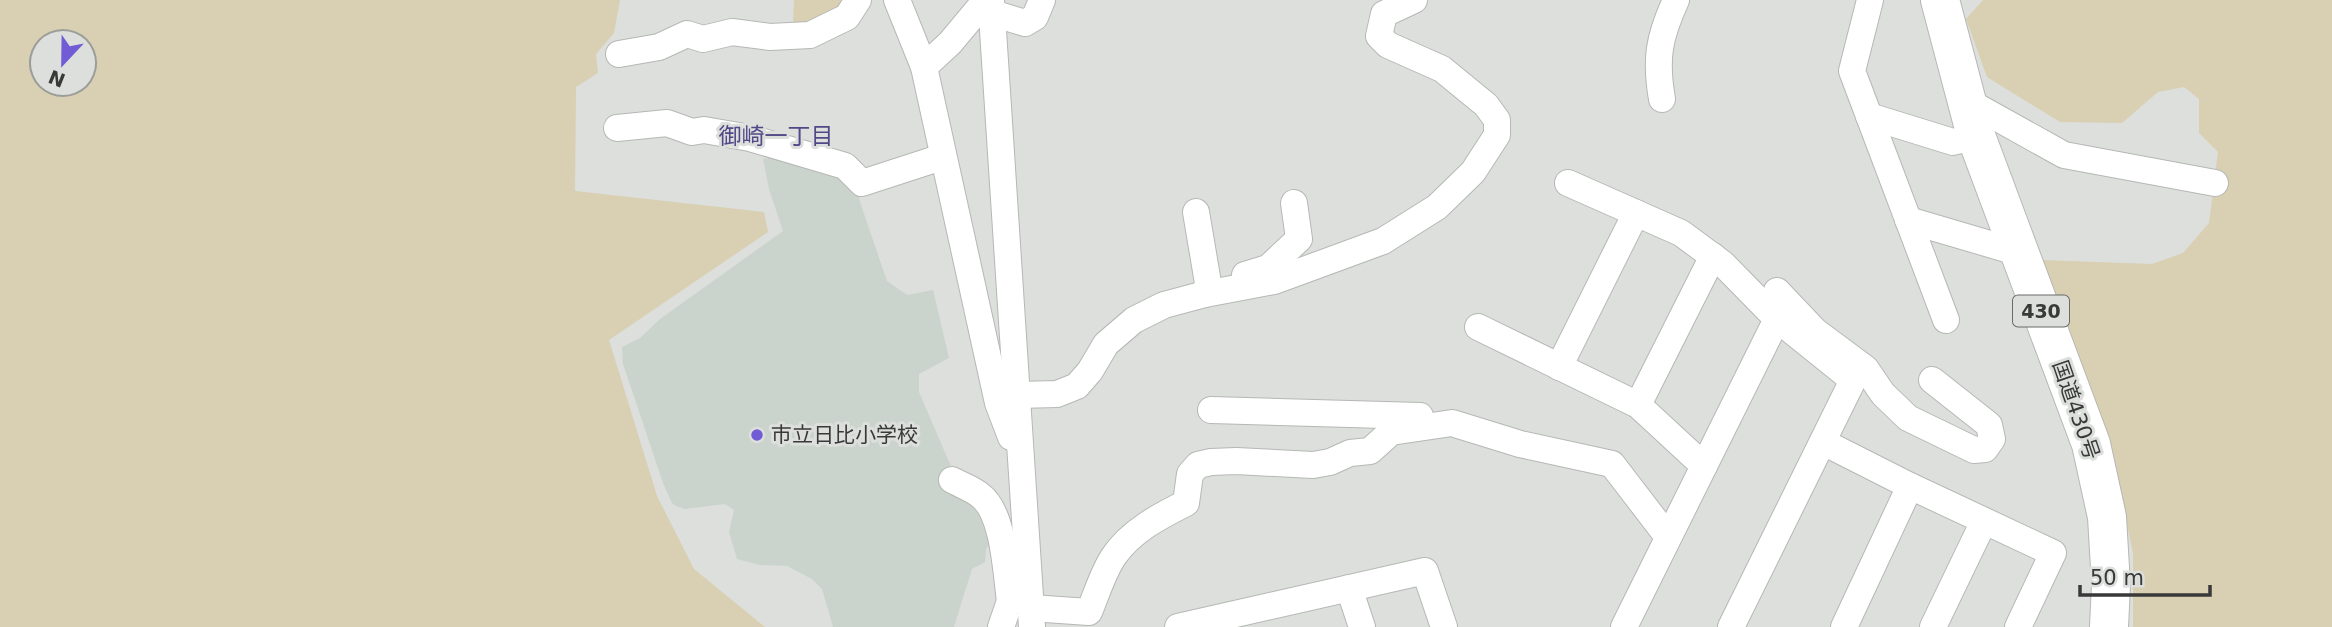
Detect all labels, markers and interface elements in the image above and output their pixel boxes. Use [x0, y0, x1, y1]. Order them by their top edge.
north arrow [28, 28, 98, 98]
text: N [45, 66, 68, 92]
district label: 御崎一丁目 [719, 123, 834, 149]
road number: 430 [2013, 296, 2069, 326]
street label: 国道430号 [2048, 357, 2104, 463]
place label: 市立日比小学校 [771, 423, 918, 447]
marker: 市立日比小学校 [749, 427, 765, 443]
scale bar [2080, 554, 2210, 598]
text: 50 m [2090, 566, 2144, 590]

